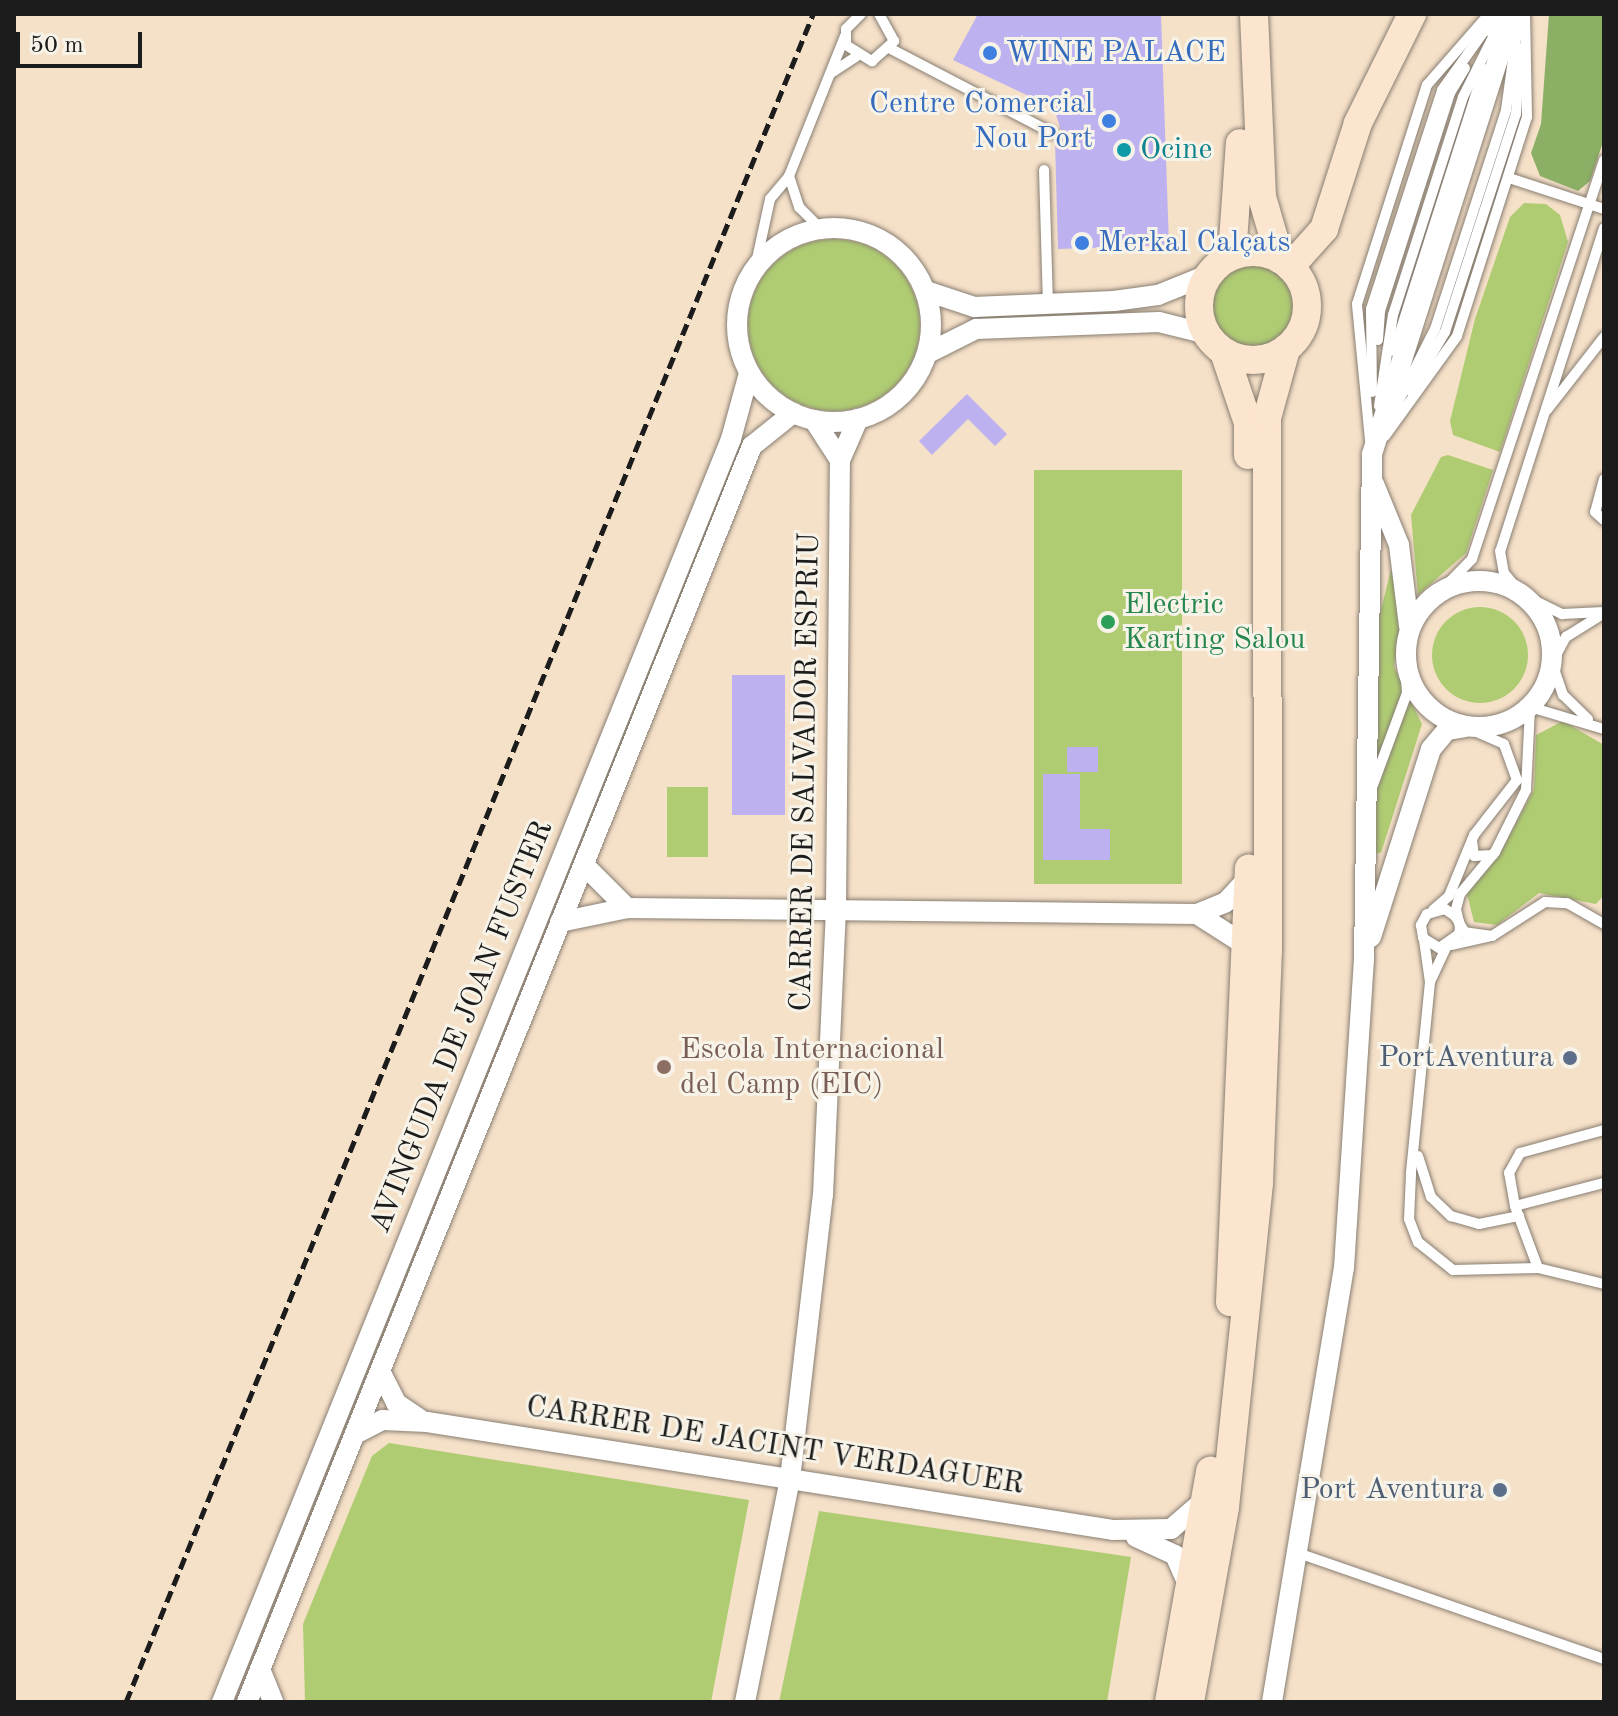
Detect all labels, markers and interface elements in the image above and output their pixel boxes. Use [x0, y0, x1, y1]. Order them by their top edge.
scale bar [20, 16, 146, 66]
text: 50 m [30, 34, 84, 58]
place label: WINE PALACE [1006, 35, 1226, 71]
marker: WINE PALACE [981, 44, 999, 62]
place label: Centre Comercial Nou Port [869, 86, 1093, 156]
marker: Centre Comercial Nou Port [1100, 112, 1118, 130]
place label: Ocine [1140, 132, 1212, 168]
marker: Ocine [1115, 141, 1133, 159]
place label: Merkal Calçats [1098, 225, 1291, 261]
marker: Merkal Calçats [1073, 234, 1091, 252]
street label: CARRER DE SALVADOR ESPRIU [784, 532, 828, 1012]
place label: Electric Karting Salou [1124, 587, 1306, 658]
marker: Electric Karting Salou [1099, 613, 1117, 631]
street label: AVINGUDA DE JOAN FUSTER [363, 815, 561, 1239]
place label: Escola Internacional del Camp (EIC) [680, 1032, 944, 1102]
place label: PortAventura [1378, 1040, 1554, 1076]
marker: PortAventura [1561, 1049, 1579, 1067]
marker: Escola Internacional del Camp (EIC) [655, 1058, 673, 1076]
street label: CARRER DE JACINT VERDAGUER [523, 1389, 1027, 1503]
place label: Port Aventura [1300, 1472, 1484, 1508]
marker: Port Aventura [1491, 1481, 1509, 1499]

